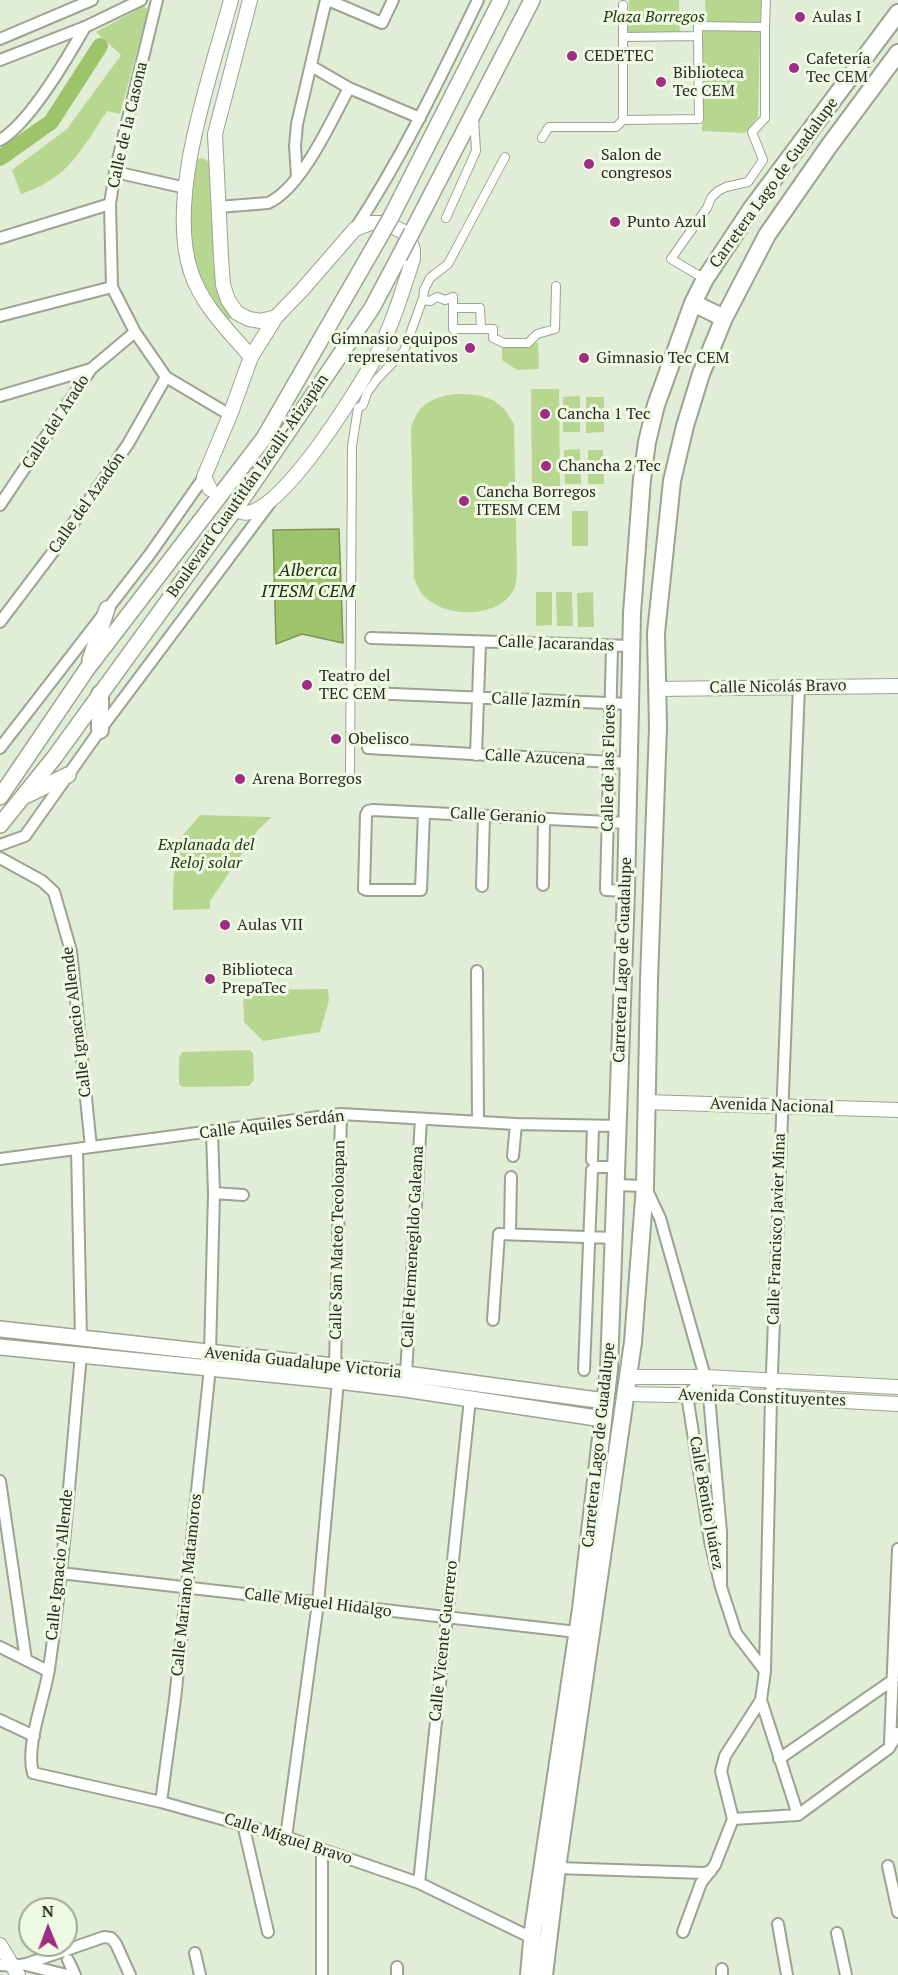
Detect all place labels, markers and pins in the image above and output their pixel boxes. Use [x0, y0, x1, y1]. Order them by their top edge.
place label: Aulas I [812, 7, 861, 27]
marker: Aulas I [793, 10, 807, 24]
place label: CEDETEC [584, 46, 654, 66]
marker: CEDETEC [565, 49, 579, 63]
place label: Cafetería Tec CEM [806, 49, 871, 87]
marker: Cafetería Tec CEM [787, 61, 801, 75]
place label: Biblioteca Tec CEM [673, 63, 744, 101]
marker: Biblioteca Tec CEM [654, 75, 668, 89]
place label: Salon de congresos [601, 145, 672, 183]
marker: Salon de congresos [582, 157, 596, 171]
place label: Punto Azul [627, 212, 707, 232]
marker: Punto Azul [608, 215, 622, 229]
place label: Gimnasio equipos representativos [331, 329, 458, 367]
marker: Gimnasio equipos representativos [463, 341, 477, 355]
place label: Gimnasio Tec CEM [596, 348, 729, 368]
marker: Gimnasio Tec CEM [577, 351, 591, 365]
place label: Cancha 1 Tec [557, 404, 651, 424]
marker: Cancha 1 Tec [538, 407, 552, 421]
place label: Chancha 2 Tec [558, 456, 661, 476]
marker: Chancha 2 Tec [539, 459, 553, 473]
place label: Cancha Borregos ITESM CEM [476, 482, 596, 520]
marker: Cancha Borregos ITESM CEM [457, 494, 471, 508]
place label: Teatro del TEC CEM [319, 666, 391, 704]
marker: Teatro del TEC CEM [300, 678, 314, 692]
place label: Obelisco [348, 729, 409, 749]
marker: Obelisco [329, 732, 343, 746]
place label: Arena Borregos [252, 769, 362, 789]
marker: Arena Borregos [233, 772, 247, 786]
place label: Aulas VII [237, 915, 303, 935]
marker: Aulas VII [218, 918, 232, 932]
place label: Biblioteca PrepaTec [222, 960, 293, 998]
marker: Biblioteca PrepaTec [203, 972, 217, 986]

